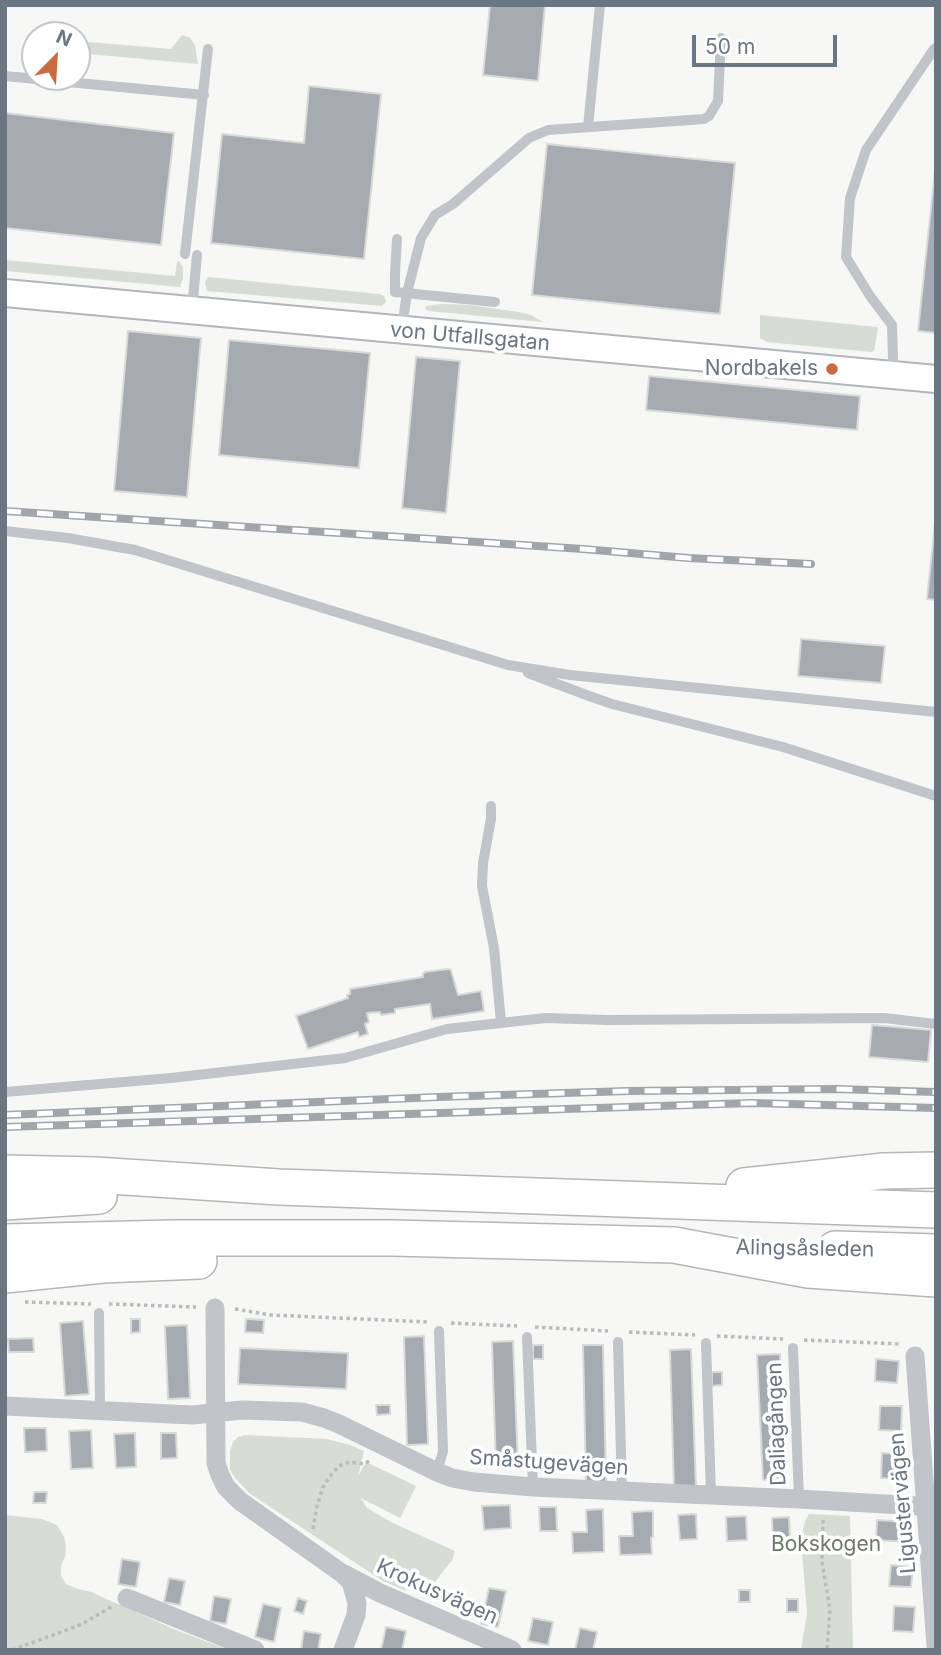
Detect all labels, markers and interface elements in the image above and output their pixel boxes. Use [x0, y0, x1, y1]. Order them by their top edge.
north arrow [21, 21, 91, 91]
scale bar [696, 21, 841, 65]
text: N [53, 25, 75, 52]
text: 50 m [705, 34, 755, 59]
street label: von Utfallsgatan [389, 317, 551, 357]
place label: Nordbakels [705, 356, 818, 382]
marker: Nordbakels [824, 361, 840, 377]
street label: Alingsåsleden [735, 1235, 875, 1263]
street label: Daliagången [762, 1362, 792, 1486]
street label: Ligustervägen [884, 1431, 922, 1575]
street label: Småstugevägen [468, 1445, 630, 1481]
park label: Bokskogen [771, 1532, 881, 1558]
street label: Krokusvägen [372, 1554, 502, 1630]

